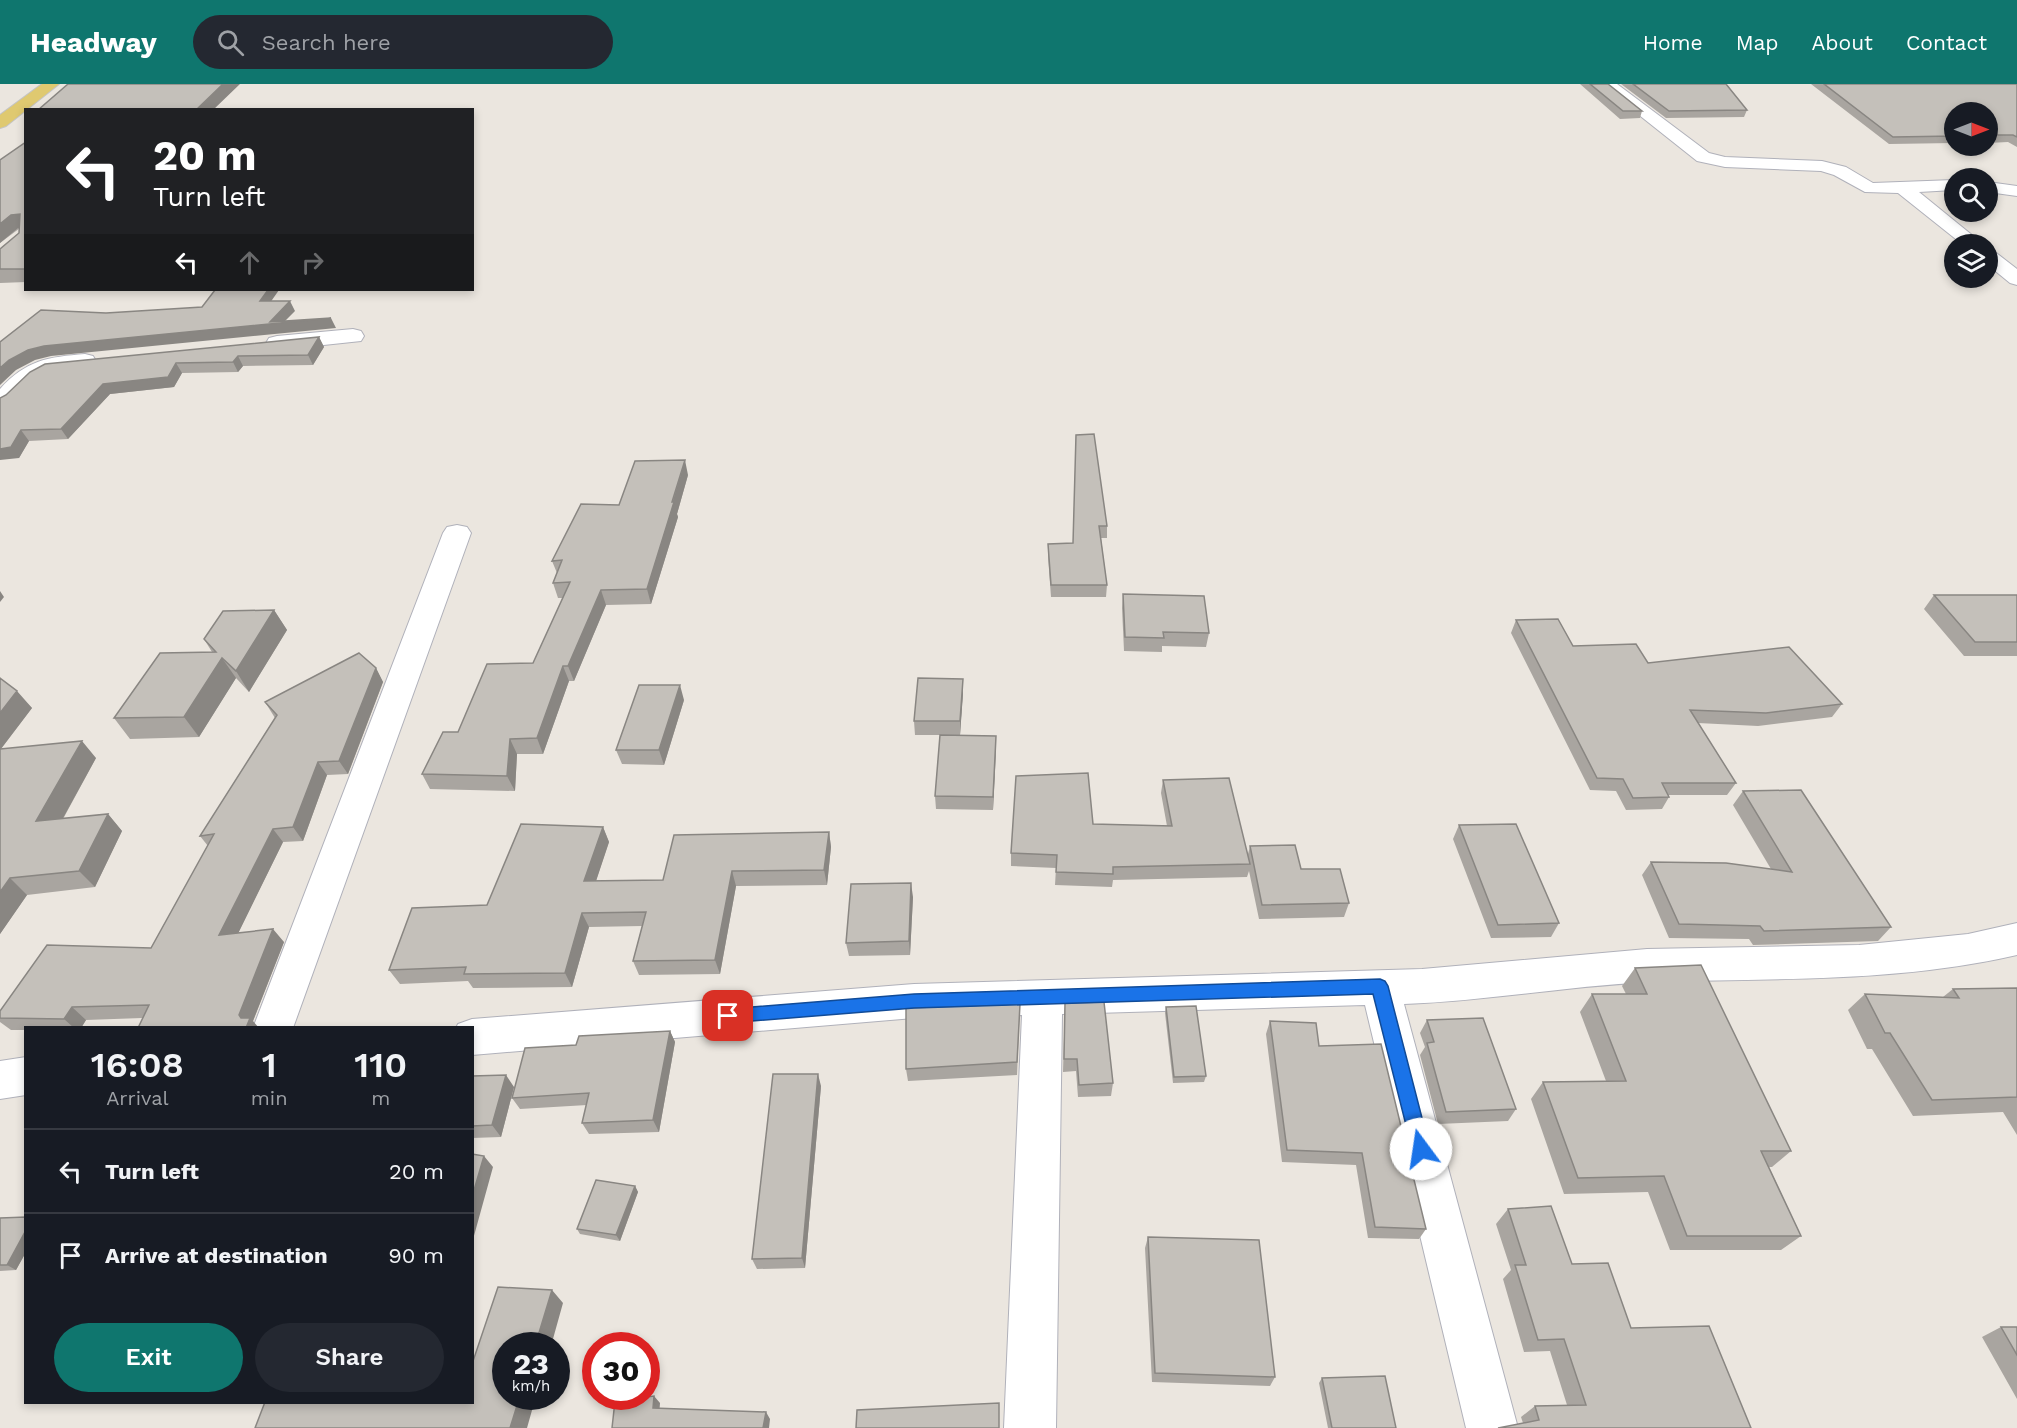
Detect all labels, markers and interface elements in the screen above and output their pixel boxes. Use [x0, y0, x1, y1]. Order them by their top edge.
search box [193, 15, 613, 69]
text: Headway [30, 26, 157, 59]
icon: search [214, 26, 247, 59]
text: Search here [262, 30, 391, 55]
text: Home [1643, 30, 1703, 55]
text: Map [1736, 30, 1779, 55]
text: About [1812, 30, 1873, 55]
text: Contact [1906, 30, 1987, 55]
north arrow [1944, 102, 1998, 156]
map controls [1944, 102, 1998, 288]
text: 20 m [153, 131, 257, 180]
icon: left [54, 132, 132, 210]
button: search [1944, 168, 1998, 222]
text: Turn left [153, 181, 265, 213]
button: layers [1944, 234, 1998, 288]
icon: left [170, 246, 203, 279]
icon: ahead [233, 246, 266, 279]
icon: right [296, 246, 329, 279]
pin [702, 990, 753, 1041]
icon: arrive [711, 999, 744, 1032]
text: 16:08 [91, 1044, 184, 1086]
text: 1 [262, 1044, 277, 1086]
text: 110 [354, 1044, 407, 1086]
text: Arrival [106, 1086, 169, 1110]
text: min [251, 1086, 288, 1110]
text: m [371, 1086, 390, 1110]
position arrow [1389, 1117, 1453, 1181]
icon: left [54, 1155, 87, 1188]
text: Turn left [105, 1159, 199, 1184]
text: 20 m [389, 1159, 444, 1184]
icon: arrive [54, 1239, 87, 1272]
text: Arrive at destination [105, 1243, 328, 1268]
text: 90 m [388, 1243, 444, 1268]
button: Exit [54, 1323, 243, 1392]
button: Share [255, 1323, 444, 1392]
speed limit sign: 30 [582, 1332, 660, 1410]
text: 23 [513, 1346, 549, 1381]
text: km/h [512, 1377, 550, 1395]

